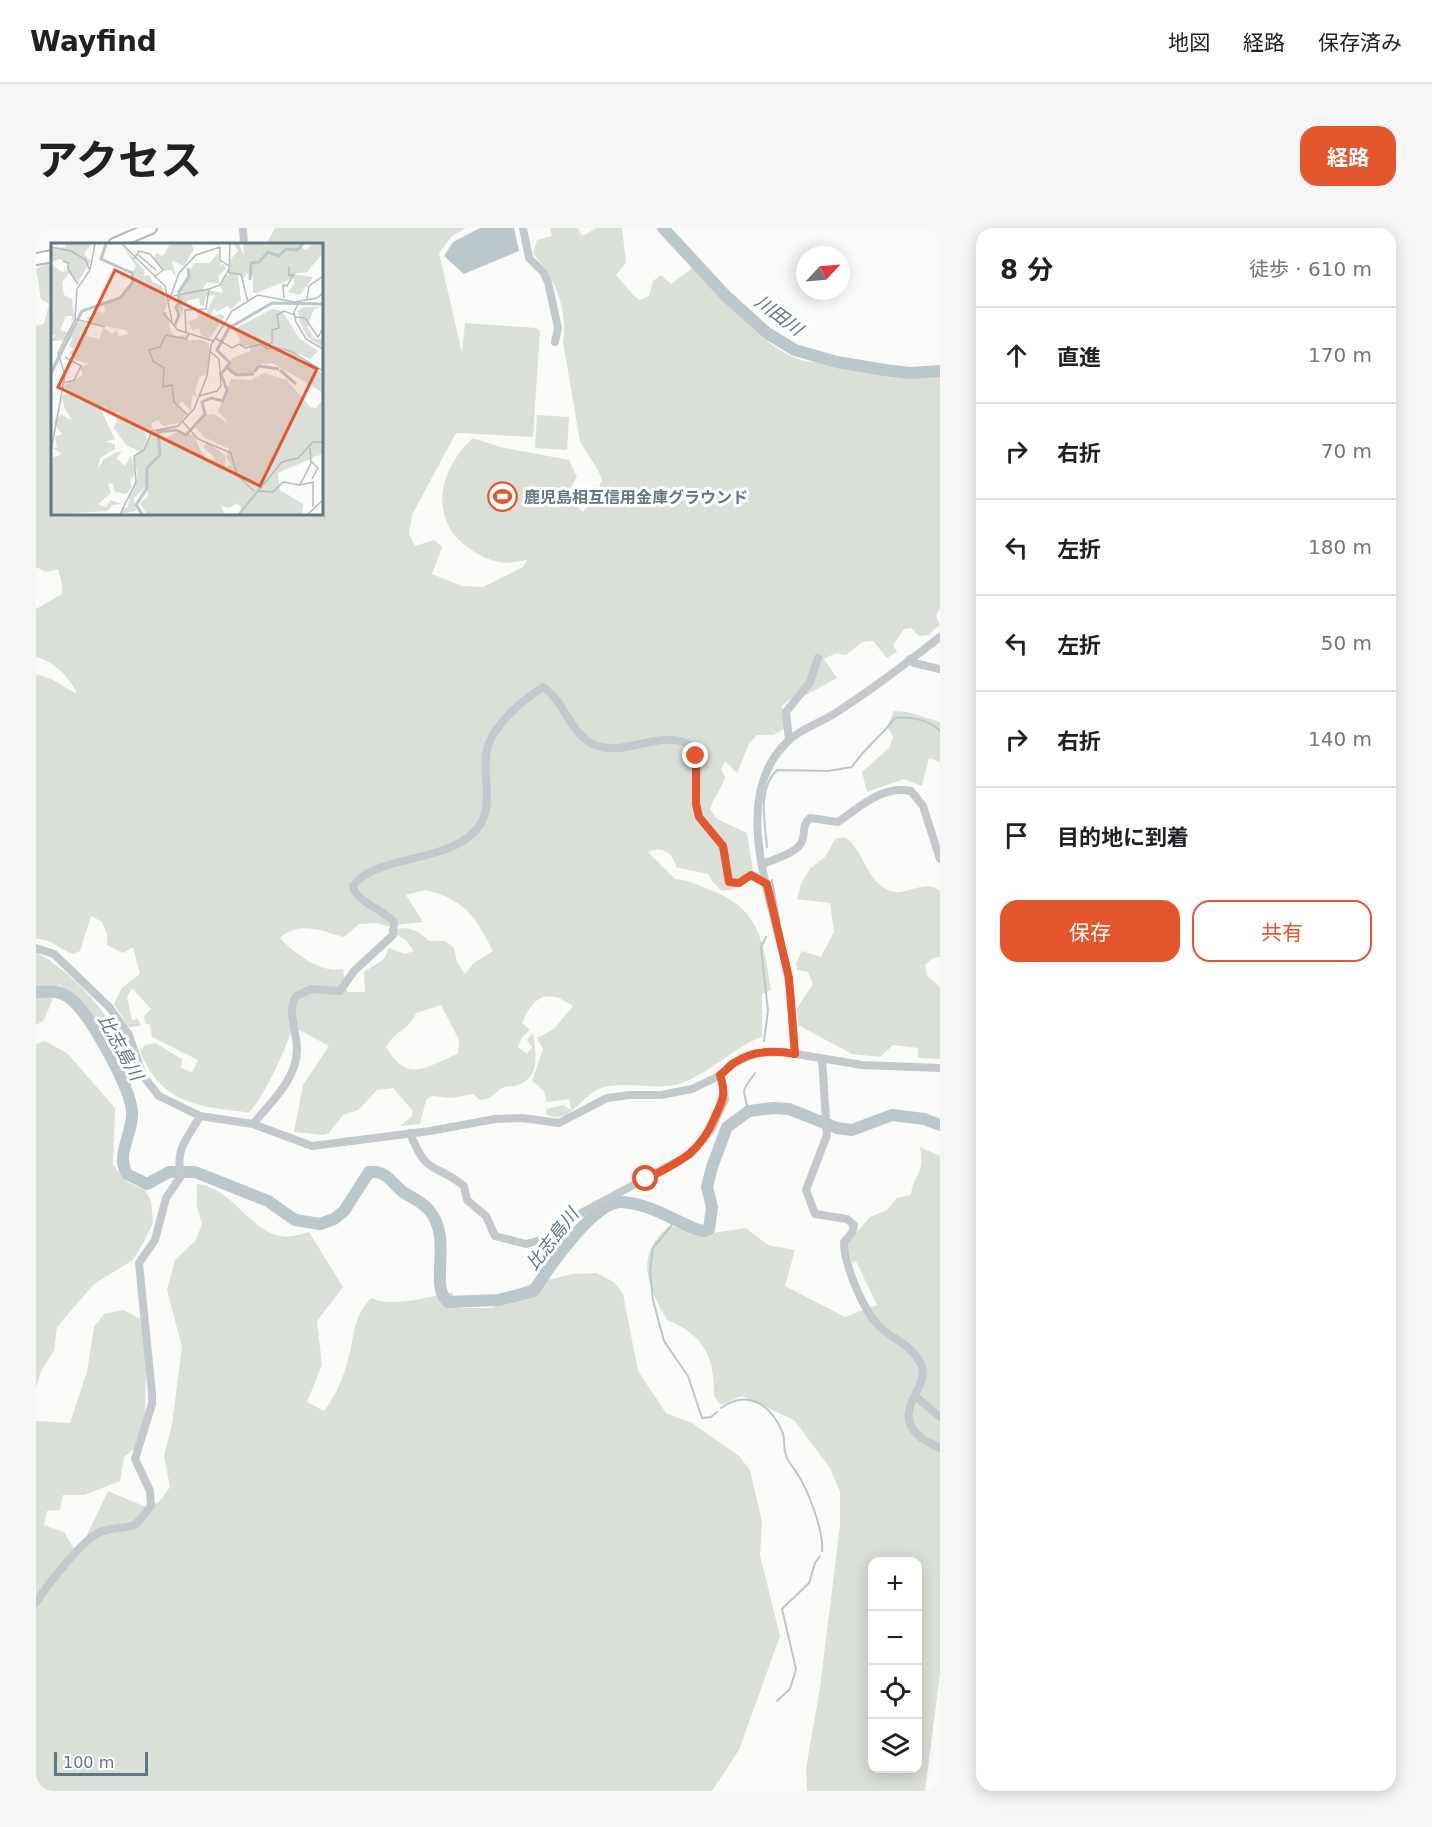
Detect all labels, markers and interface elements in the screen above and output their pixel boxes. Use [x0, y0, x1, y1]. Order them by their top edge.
text: Wayfind [30, 25, 157, 58]
text: 地図 [1168, 31, 1210, 55]
text: 経路 [1243, 31, 1285, 55]
text: 保存済み [1318, 31, 1402, 55]
button: 経路 [1300, 126, 1396, 186]
text: アクセス [36, 136, 202, 185]
inset map [51, 243, 322, 514]
north arrow [796, 246, 850, 300]
text: 8 分 [1000, 255, 1053, 285]
text: 徒歩 · 610 m [1249, 257, 1372, 281]
water label: 川田川 [751, 290, 808, 341]
icon: ahead [1000, 339, 1033, 372]
text: 170 m [1308, 343, 1372, 367]
text: 直進 [1057, 345, 1101, 370]
icon: right [1000, 435, 1033, 468]
text: 70 m [1321, 439, 1372, 463]
text: 右折 [1057, 441, 1101, 466]
sports icon: 鹿児島相互信用金庫グラウンド [487, 481, 519, 513]
place label: 鹿児島相互信用金庫グラウンド [524, 488, 748, 507]
icon: left [1000, 531, 1033, 564]
text: 180 m [1308, 535, 1372, 559]
text: 左折 [1057, 537, 1101, 562]
icon: left [1000, 627, 1033, 660]
text: 50 m [1321, 631, 1372, 655]
text: 左折 [1057, 633, 1101, 658]
icon: right [1000, 723, 1033, 756]
text: 140 m [1308, 727, 1372, 751]
text: 右折 [1057, 729, 1101, 754]
route end [682, 742, 708, 768]
icon: arrive [1000, 819, 1033, 852]
text: 目的地に到着 [1057, 825, 1189, 850]
button: 保存 [1000, 900, 1180, 962]
button: 共有 [1192, 900, 1372, 962]
water label: 比志島川 [94, 1010, 149, 1085]
route start [632, 1165, 658, 1191]
water label: 比志島川 [522, 1203, 584, 1274]
map controls [868, 1557, 922, 1773]
button: + [868, 1557, 922, 1611]
button: − [868, 1611, 922, 1665]
button: locate [868, 1665, 922, 1719]
button: layers [868, 1719, 922, 1773]
scale bar [54, 1749, 148, 1776]
text: 100 m [63, 1753, 114, 1772]

